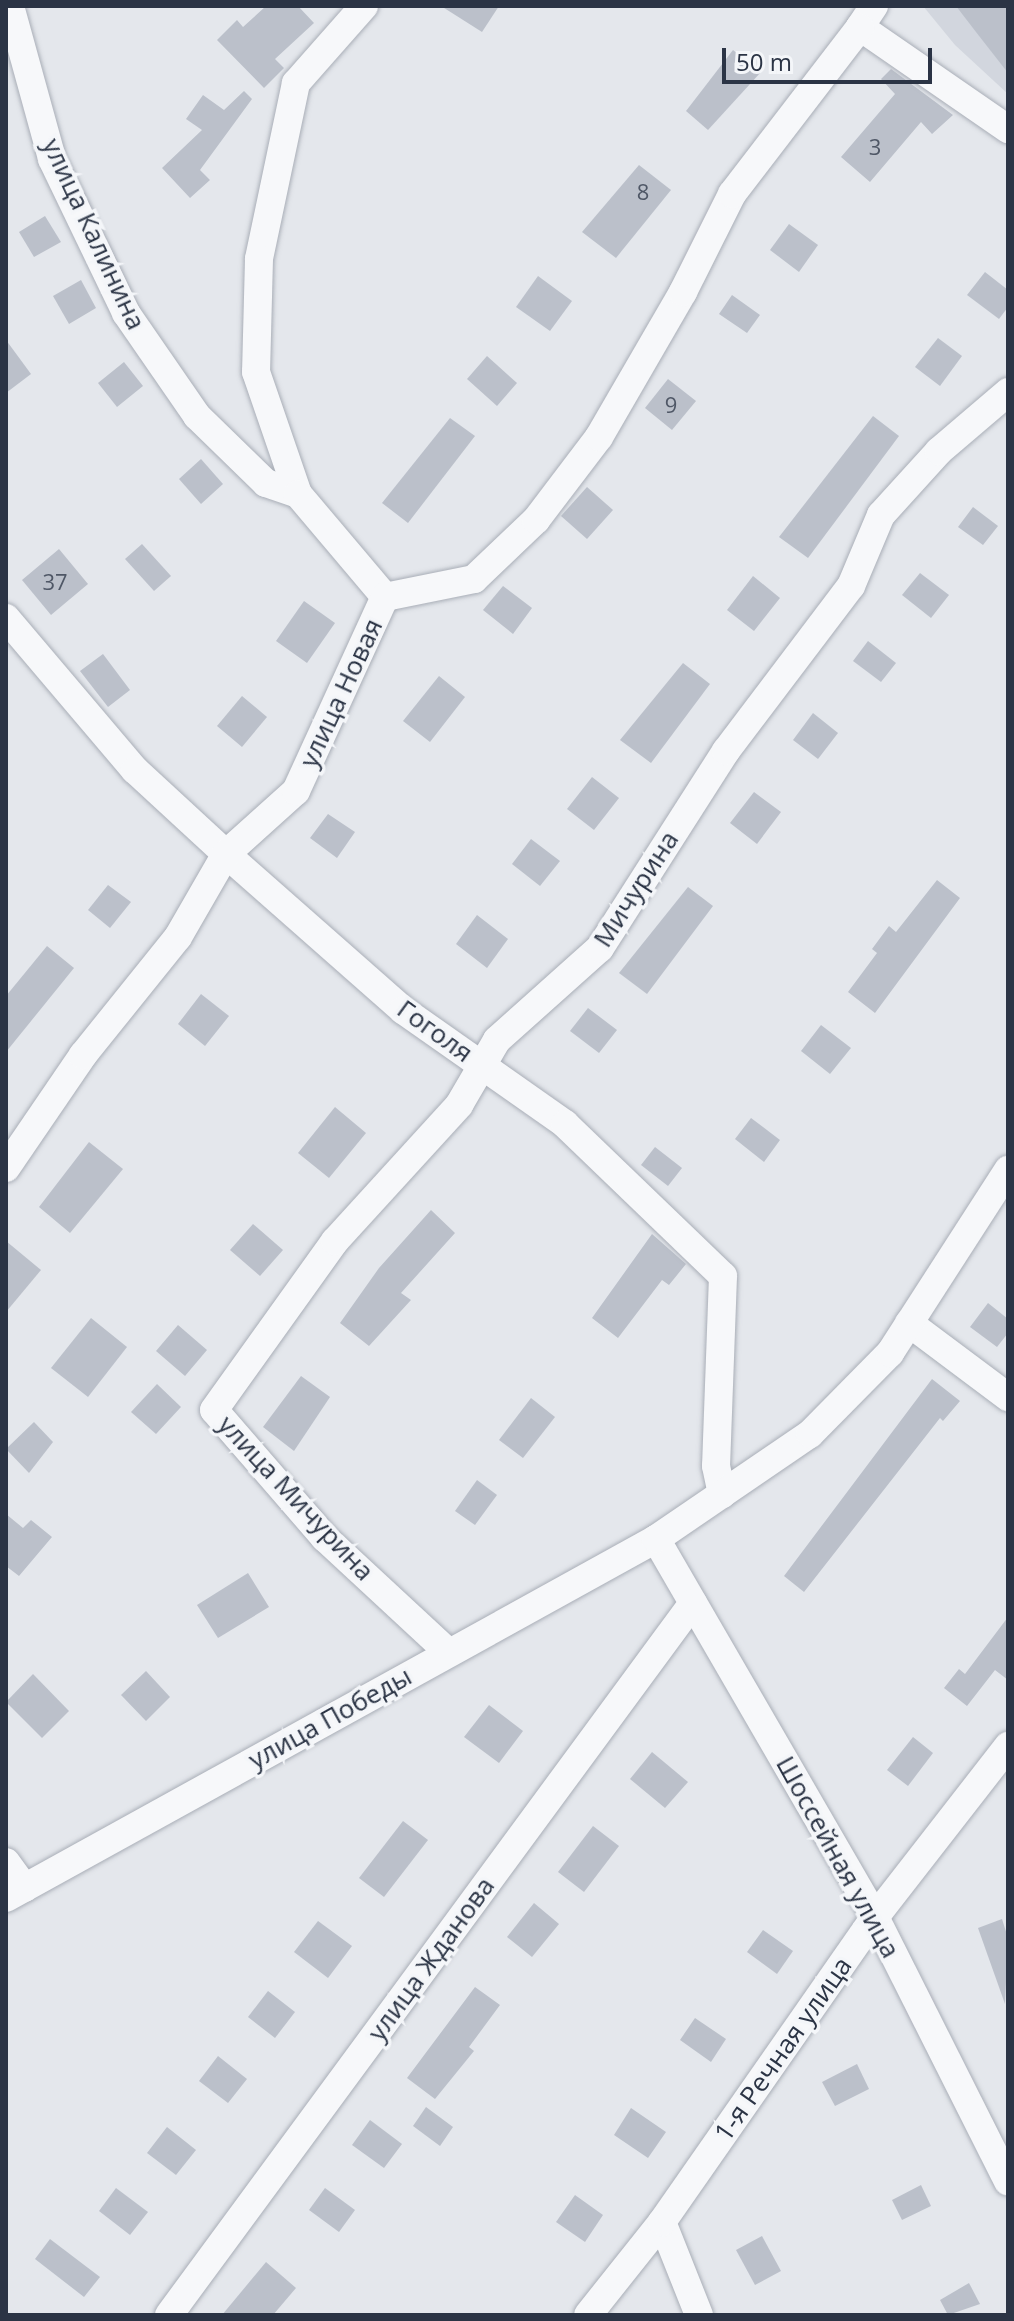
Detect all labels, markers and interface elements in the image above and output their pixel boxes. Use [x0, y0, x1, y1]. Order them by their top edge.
scale bar [726, 32, 936, 82]
text: 50 m [736, 45, 792, 78]
street label: улица Калинина [36, 133, 152, 335]
house number: 3 [869, 134, 881, 160]
house number: 8 [637, 179, 649, 205]
house number: 9 [665, 392, 677, 418]
house number: 37 [42, 569, 68, 595]
street label: улица Новая [293, 614, 389, 772]
street label: Мичурина [587, 825, 685, 953]
street label: Гоголя [391, 993, 479, 1069]
street label: улица Мичурина [212, 1409, 380, 1587]
street label: улица Победы [243, 1660, 417, 1776]
street label: Шоссейная улица [770, 1751, 906, 1963]
street label: улица Жданова [361, 1871, 501, 2047]
street label: 1-я Речная улица [708, 1951, 858, 2147]

